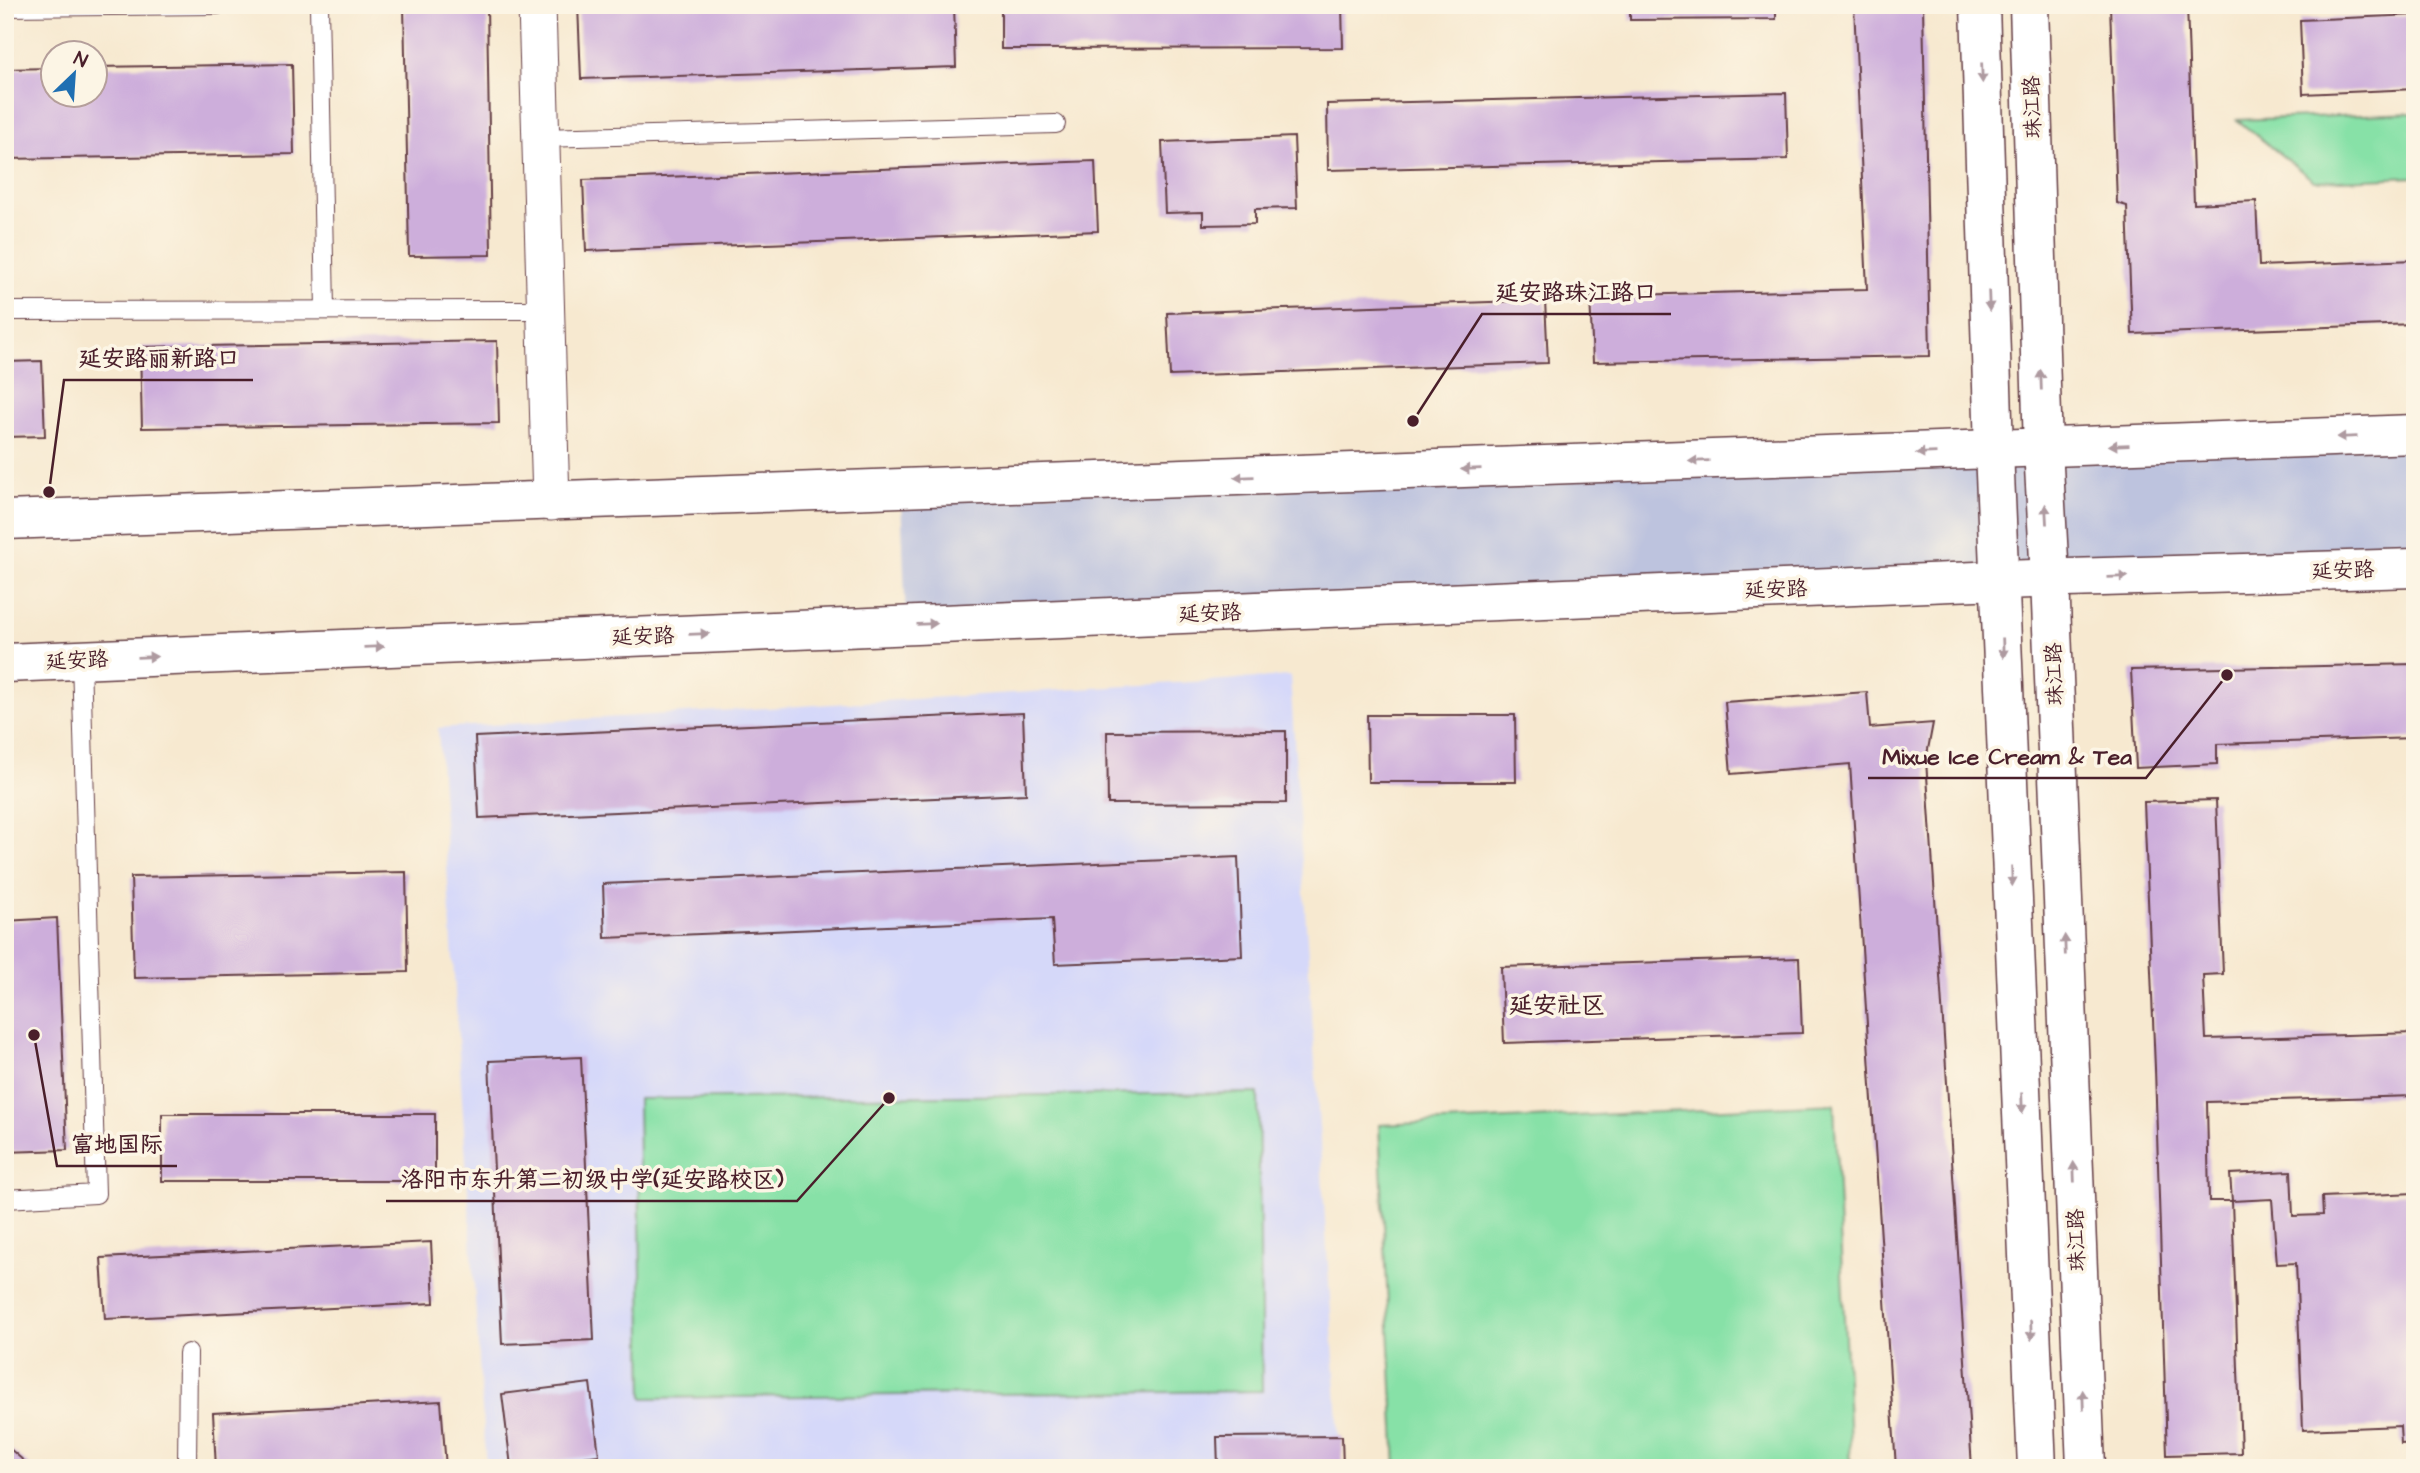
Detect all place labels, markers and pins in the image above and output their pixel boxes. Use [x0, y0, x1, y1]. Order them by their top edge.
callout: 延安路珠江路口 [1482, 270, 1671, 314]
callout: 延安路丽新路口 [64, 336, 253, 380]
callout: Mixue Ice Cream & Tea [1868, 734, 2146, 778]
callout: 富地国际 [57, 1122, 177, 1166]
callout: 洛阳市东升第二初级中学(延安路校区) [386, 1157, 797, 1201]

